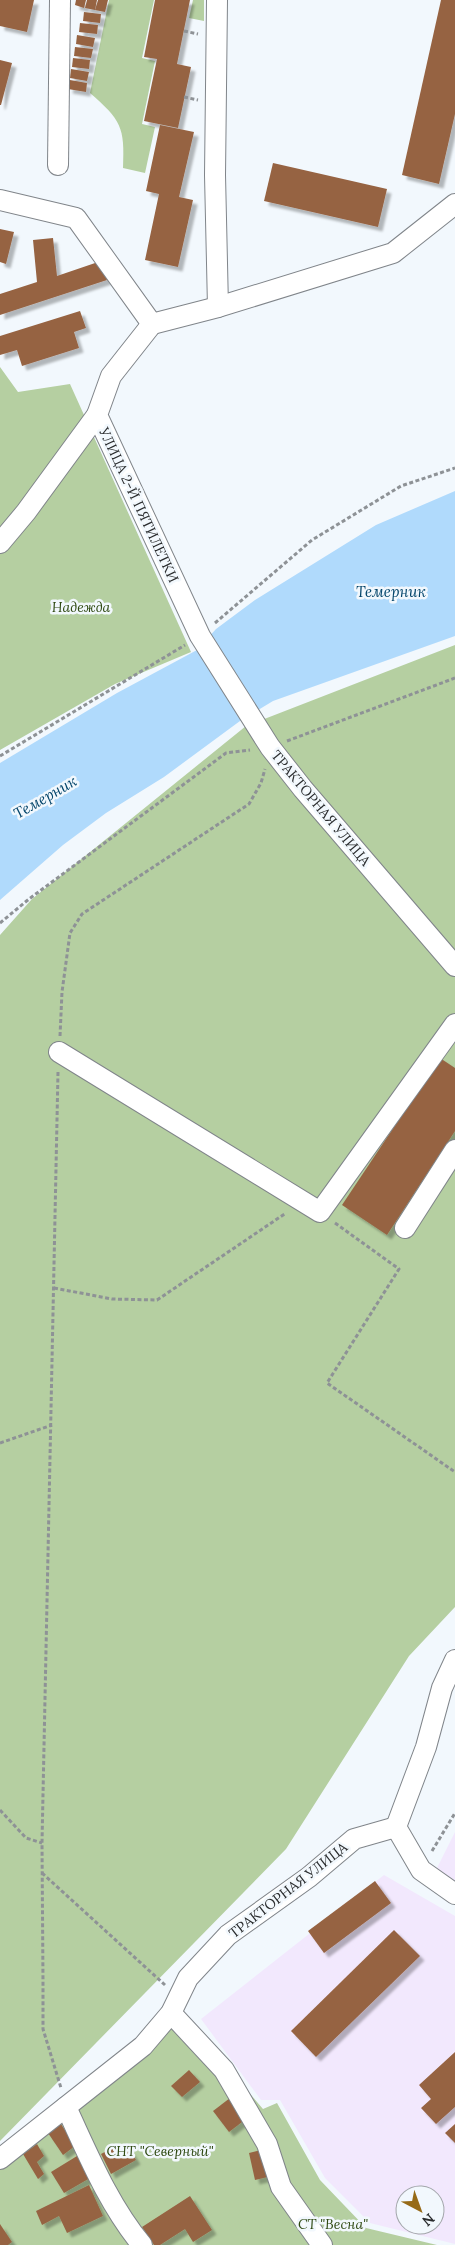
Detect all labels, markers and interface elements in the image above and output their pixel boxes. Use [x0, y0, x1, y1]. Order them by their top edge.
street label: УЛИЦА 2-Й ПЯТИЛЕТКИ [95, 424, 183, 585]
water label: Темерник [356, 582, 426, 601]
park label: Надежда [52, 598, 111, 616]
street label: ТРАКТОРНАЯ УЛИЦА [267, 747, 375, 870]
water label: Темерник [10, 771, 80, 823]
street label: ТРАКТОРНАЯ УЛИЦА [225, 1838, 351, 1942]
park label: СНТ "Северный" [106, 2142, 214, 2160]
north arrow [395, 2185, 445, 2235]
text: N [418, 2209, 439, 2230]
park label: СТ "Весна" [298, 2215, 368, 2233]

